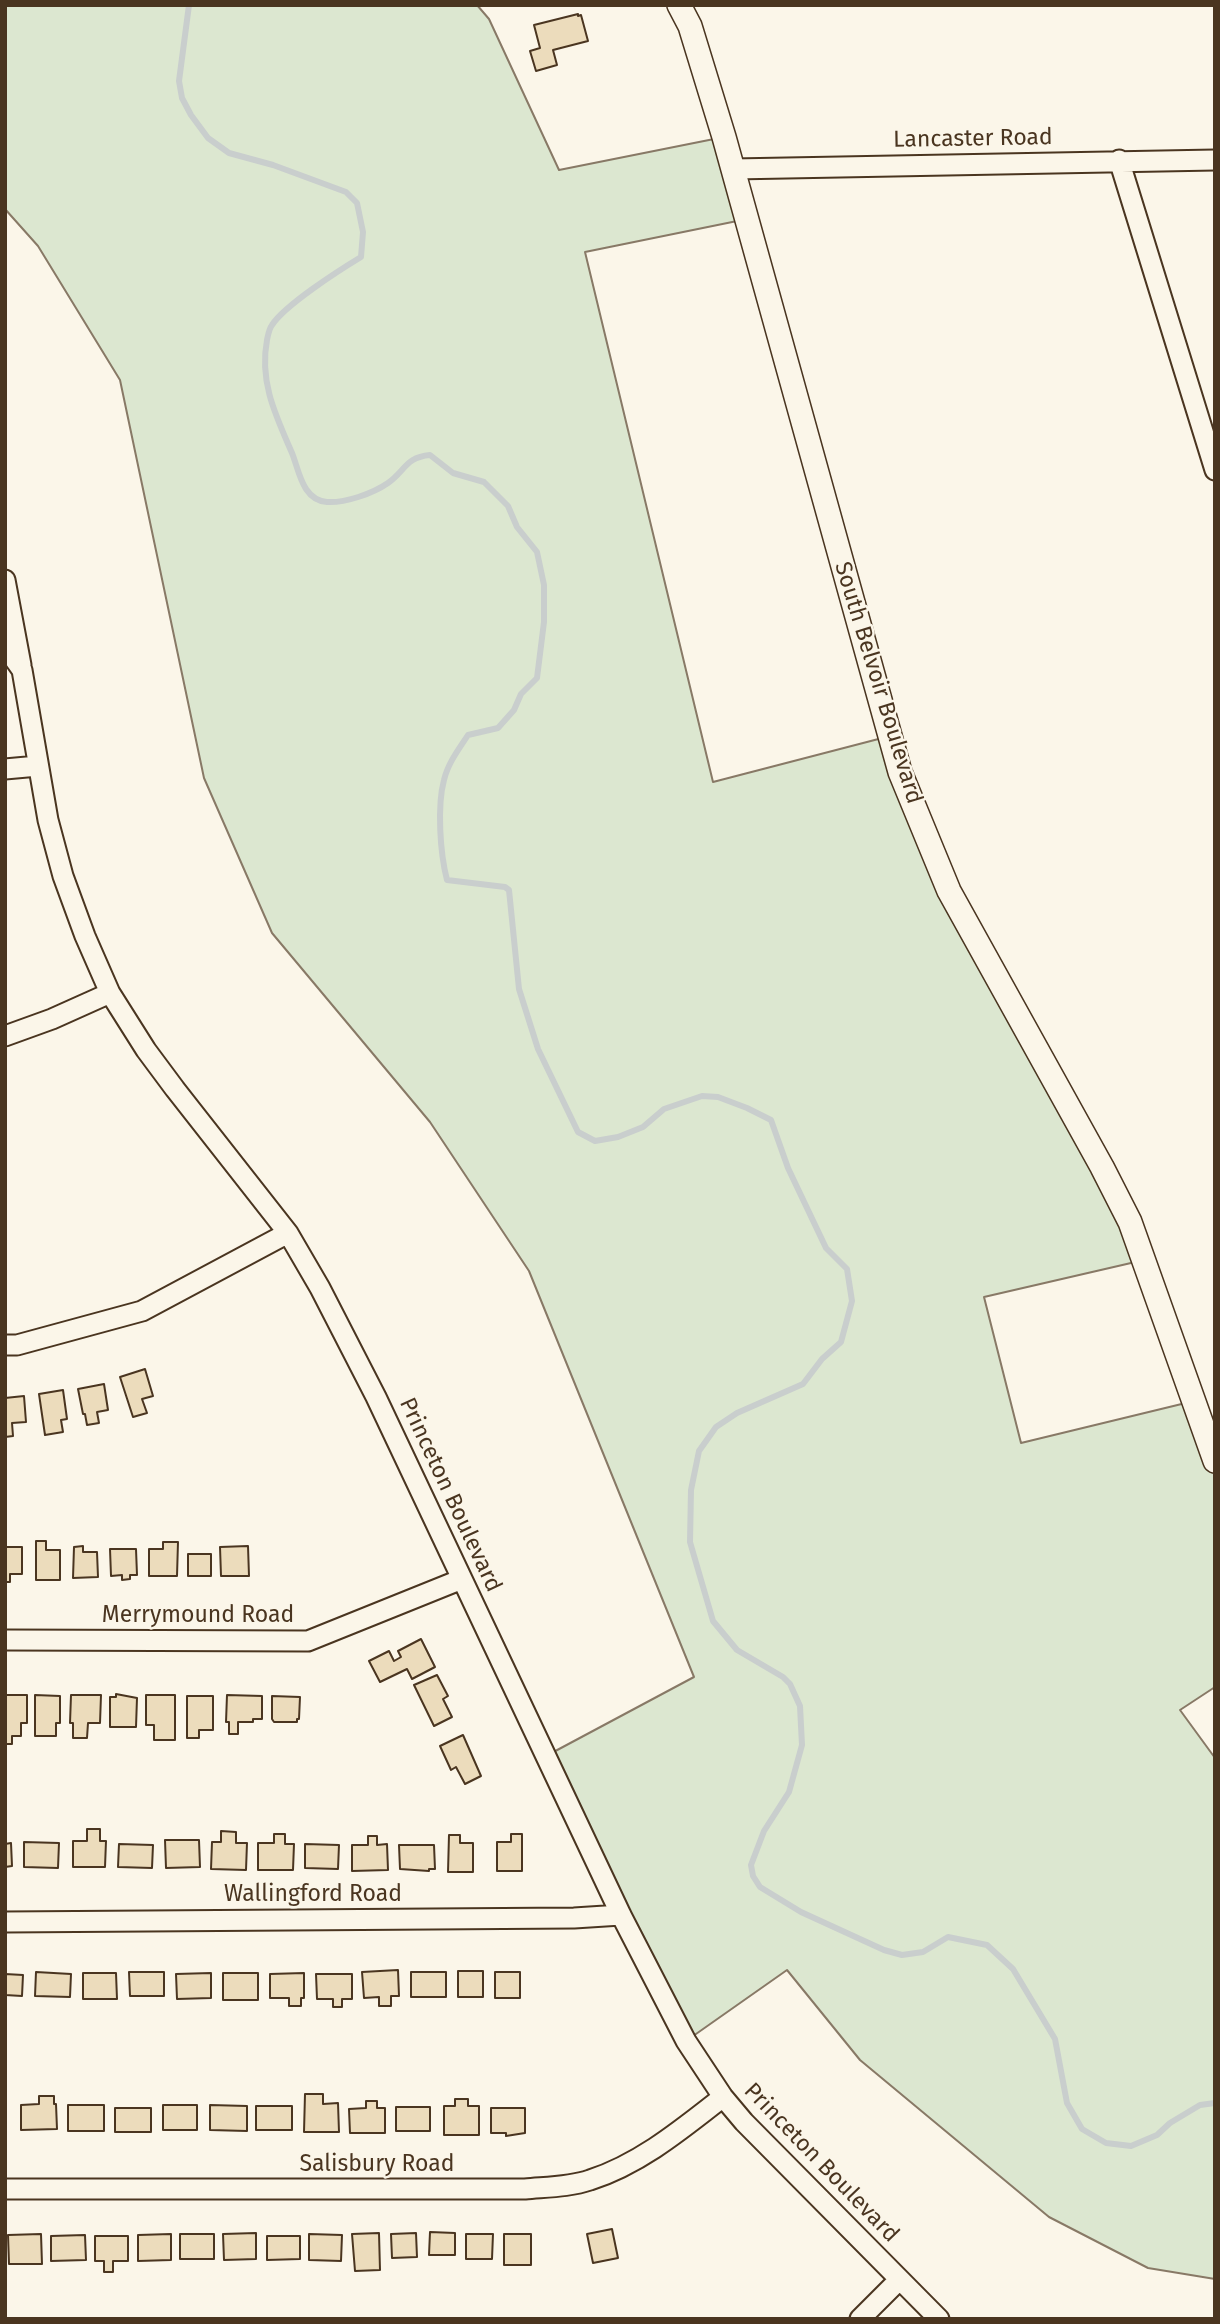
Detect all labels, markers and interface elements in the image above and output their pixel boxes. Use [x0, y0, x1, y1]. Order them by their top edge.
street label: Lancaster Road [893, 124, 1053, 154]
street label: South Belvoir Boulevard [828, 559, 928, 807]
street label: Princeton Boulevard [393, 1394, 507, 1596]
street label: Merrymound Road [102, 1602, 294, 1630]
street label: Wallingford Road [224, 1881, 402, 1909]
street label: Princeton Boulevard [738, 2078, 904, 2248]
street label: Salisbury Road [299, 2151, 455, 2179]

